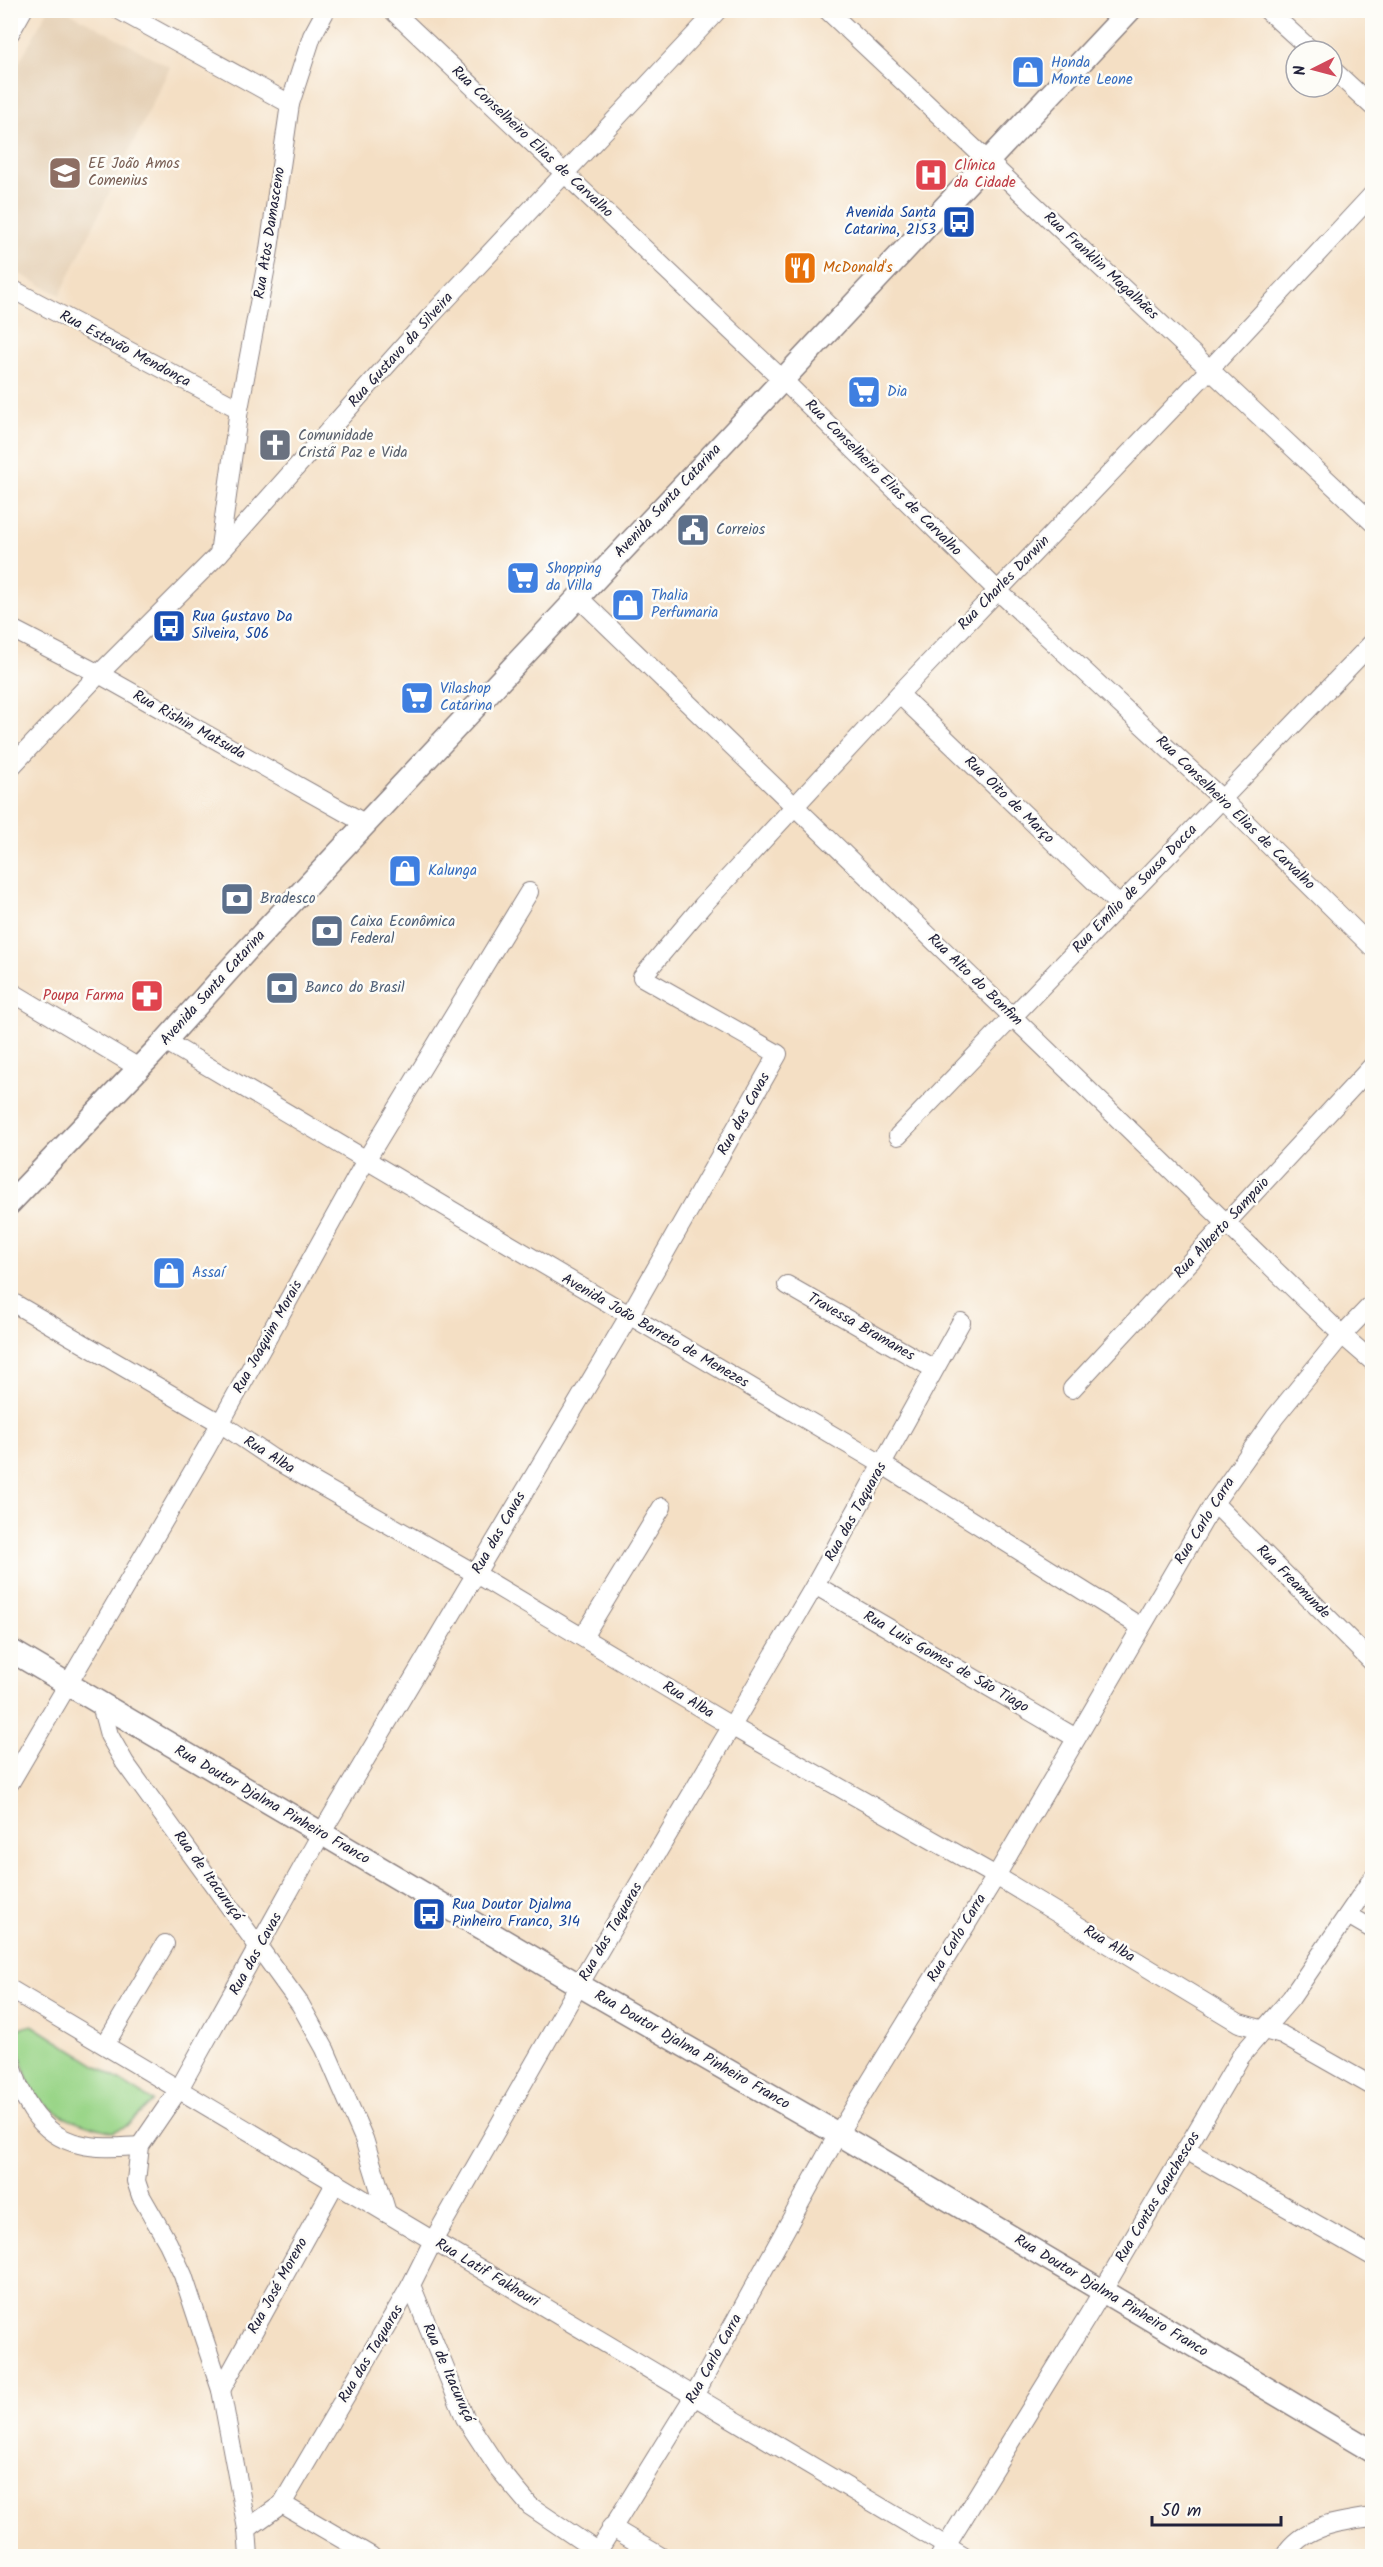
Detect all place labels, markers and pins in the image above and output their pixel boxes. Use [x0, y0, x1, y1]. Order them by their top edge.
place label: Honda Monte Leone [1051, 51, 1133, 92]
shop icon: Honda Monte Leone [1010, 54, 1046, 90]
place label: EE João Amos Comenius [88, 152, 180, 193]
place label: Clínica da Cidade [954, 154, 1016, 195]
school or university icon: EE João Amos Comenius [47, 155, 83, 191]
hospital icon: Clínica da Cidade [913, 157, 949, 193]
place label: Avenida Santa Catarina, 2153 [844, 201, 936, 242]
bus stop icon: Avenida Santa Catarina, 2153 [941, 204, 977, 240]
restaurant icon: McDonald's [782, 250, 818, 286]
place label: McDonald's [823, 256, 893, 280]
supermarket icon: Dia [846, 374, 882, 410]
place label: Dia [887, 380, 907, 404]
place label: Comunidade Cristã Paz e Vida [298, 424, 407, 465]
church icon: Comunidade Cristã Paz e Vida [257, 427, 293, 463]
public building icon: Correios [675, 512, 711, 548]
place label: Correios [716, 518, 766, 542]
place label: Shopping da Villa [546, 557, 602, 598]
supermarket icon: Shopping da Villa [505, 560, 541, 596]
place label: Thalia Perfumaria [651, 584, 718, 625]
shop icon: Thalia Perfumaria [610, 587, 646, 623]
place label: Rua Gustavo Da Silveira, 506 [192, 605, 293, 646]
bus stop icon: Rua Gustavo Da Silveira, 506 [151, 608, 187, 644]
place label: Vilashop Catarina [440, 677, 492, 718]
supermarket icon: Vilashop Catarina [399, 680, 435, 716]
shop icon: Kalunga [387, 853, 423, 889]
place label: Kalunga [428, 859, 477, 883]
bank icon: Bradesco [219, 881, 255, 917]
place label: Bradesco [260, 887, 316, 911]
place label: Caixa Econômica Federal [350, 910, 455, 951]
bank icon: Caixa Econômica Federal [309, 913, 345, 949]
bank icon: Banco do Brasil [264, 970, 300, 1006]
place label: Banco do Brasil [305, 976, 405, 1000]
pharmacy icon: Poupa Farma [129, 978, 165, 1014]
place label: Poupa Farma [43, 984, 124, 1008]
shop icon: Assaí [151, 1255, 187, 1291]
place label: Assaí [192, 1261, 227, 1285]
place label: Rua Doutor Djalma Pinheiro Franco, 314 [452, 1893, 580, 1934]
bus stop icon: Rua Doutor Djalma Pinheiro Franco, 314 [411, 1896, 447, 1932]

